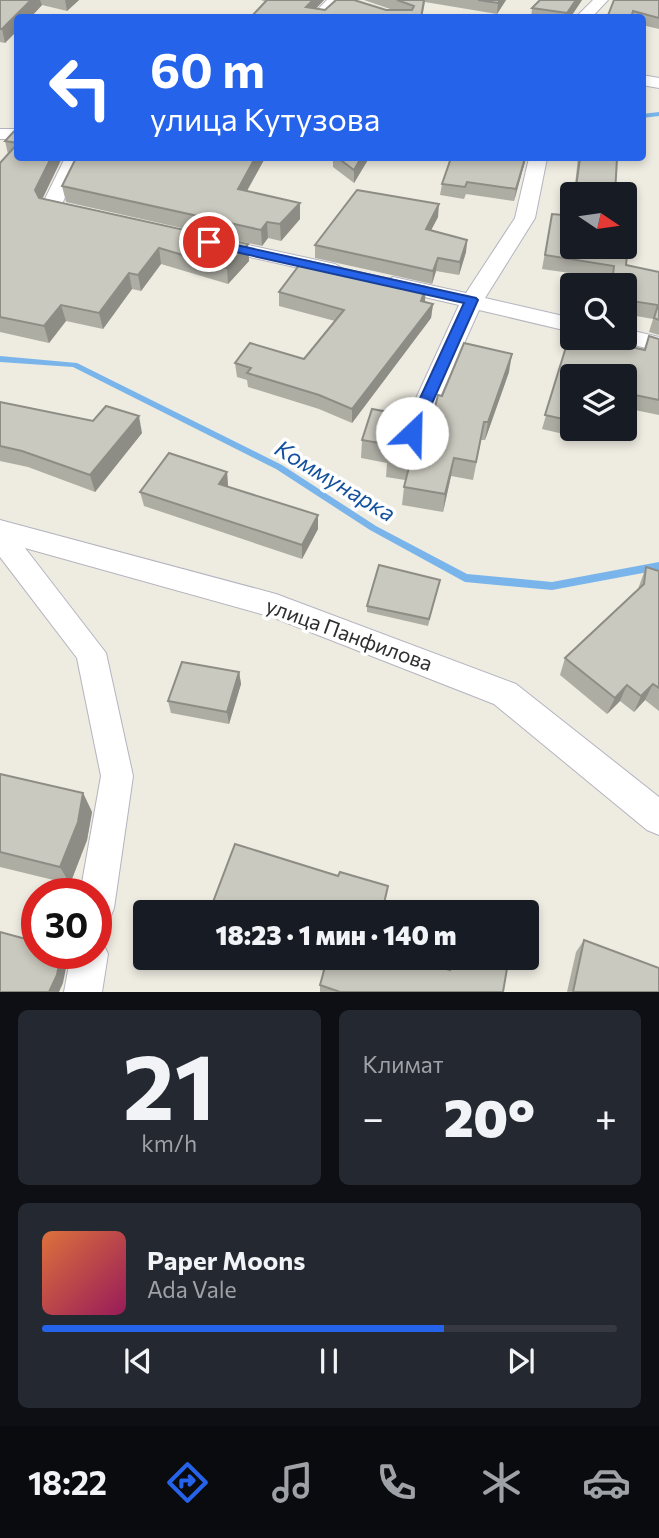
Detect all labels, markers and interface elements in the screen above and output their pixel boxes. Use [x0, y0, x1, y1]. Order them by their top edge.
text: 60 m [150, 38, 265, 98]
icon: left [35, 42, 126, 133]
text: улица Кутузова [150, 98, 380, 138]
north arrow [560, 182, 637, 259]
map controls [560, 182, 637, 441]
pin [179, 212, 239, 272]
icon: arrive [190, 223, 228, 261]
button: search [560, 273, 637, 350]
button: layers [560, 364, 637, 441]
position arrow [375, 396, 449, 470]
water label: Коммунарка [270, 433, 401, 527]
street label: улица Панфилова [263, 592, 436, 675]
speed limit sign: 30 [21, 878, 112, 969]
text: 18:23 · 1 мин · 140 m [215, 919, 457, 950]
text: 21 [123, 1027, 216, 1139]
text: Климат [363, 1050, 444, 1078]
text: 20° [444, 1084, 535, 1148]
text: − [363, 1093, 384, 1140]
text: + [595, 1093, 617, 1140]
text: km/h [141, 1129, 197, 1157]
text: Paper Moons [147, 1244, 305, 1275]
text: Ada Vale [147, 1275, 237, 1303]
icon: previous [119, 1342, 157, 1380]
icon: pause [310, 1342, 348, 1380]
icon: next [502, 1342, 540, 1380]
icon: directions [163, 1458, 212, 1507]
icon: music [268, 1458, 317, 1507]
icon: phone [372, 1458, 421, 1507]
icon: climate [477, 1458, 526, 1507]
icon: car [582, 1458, 631, 1507]
text: 18:22 [28, 1462, 107, 1502]

